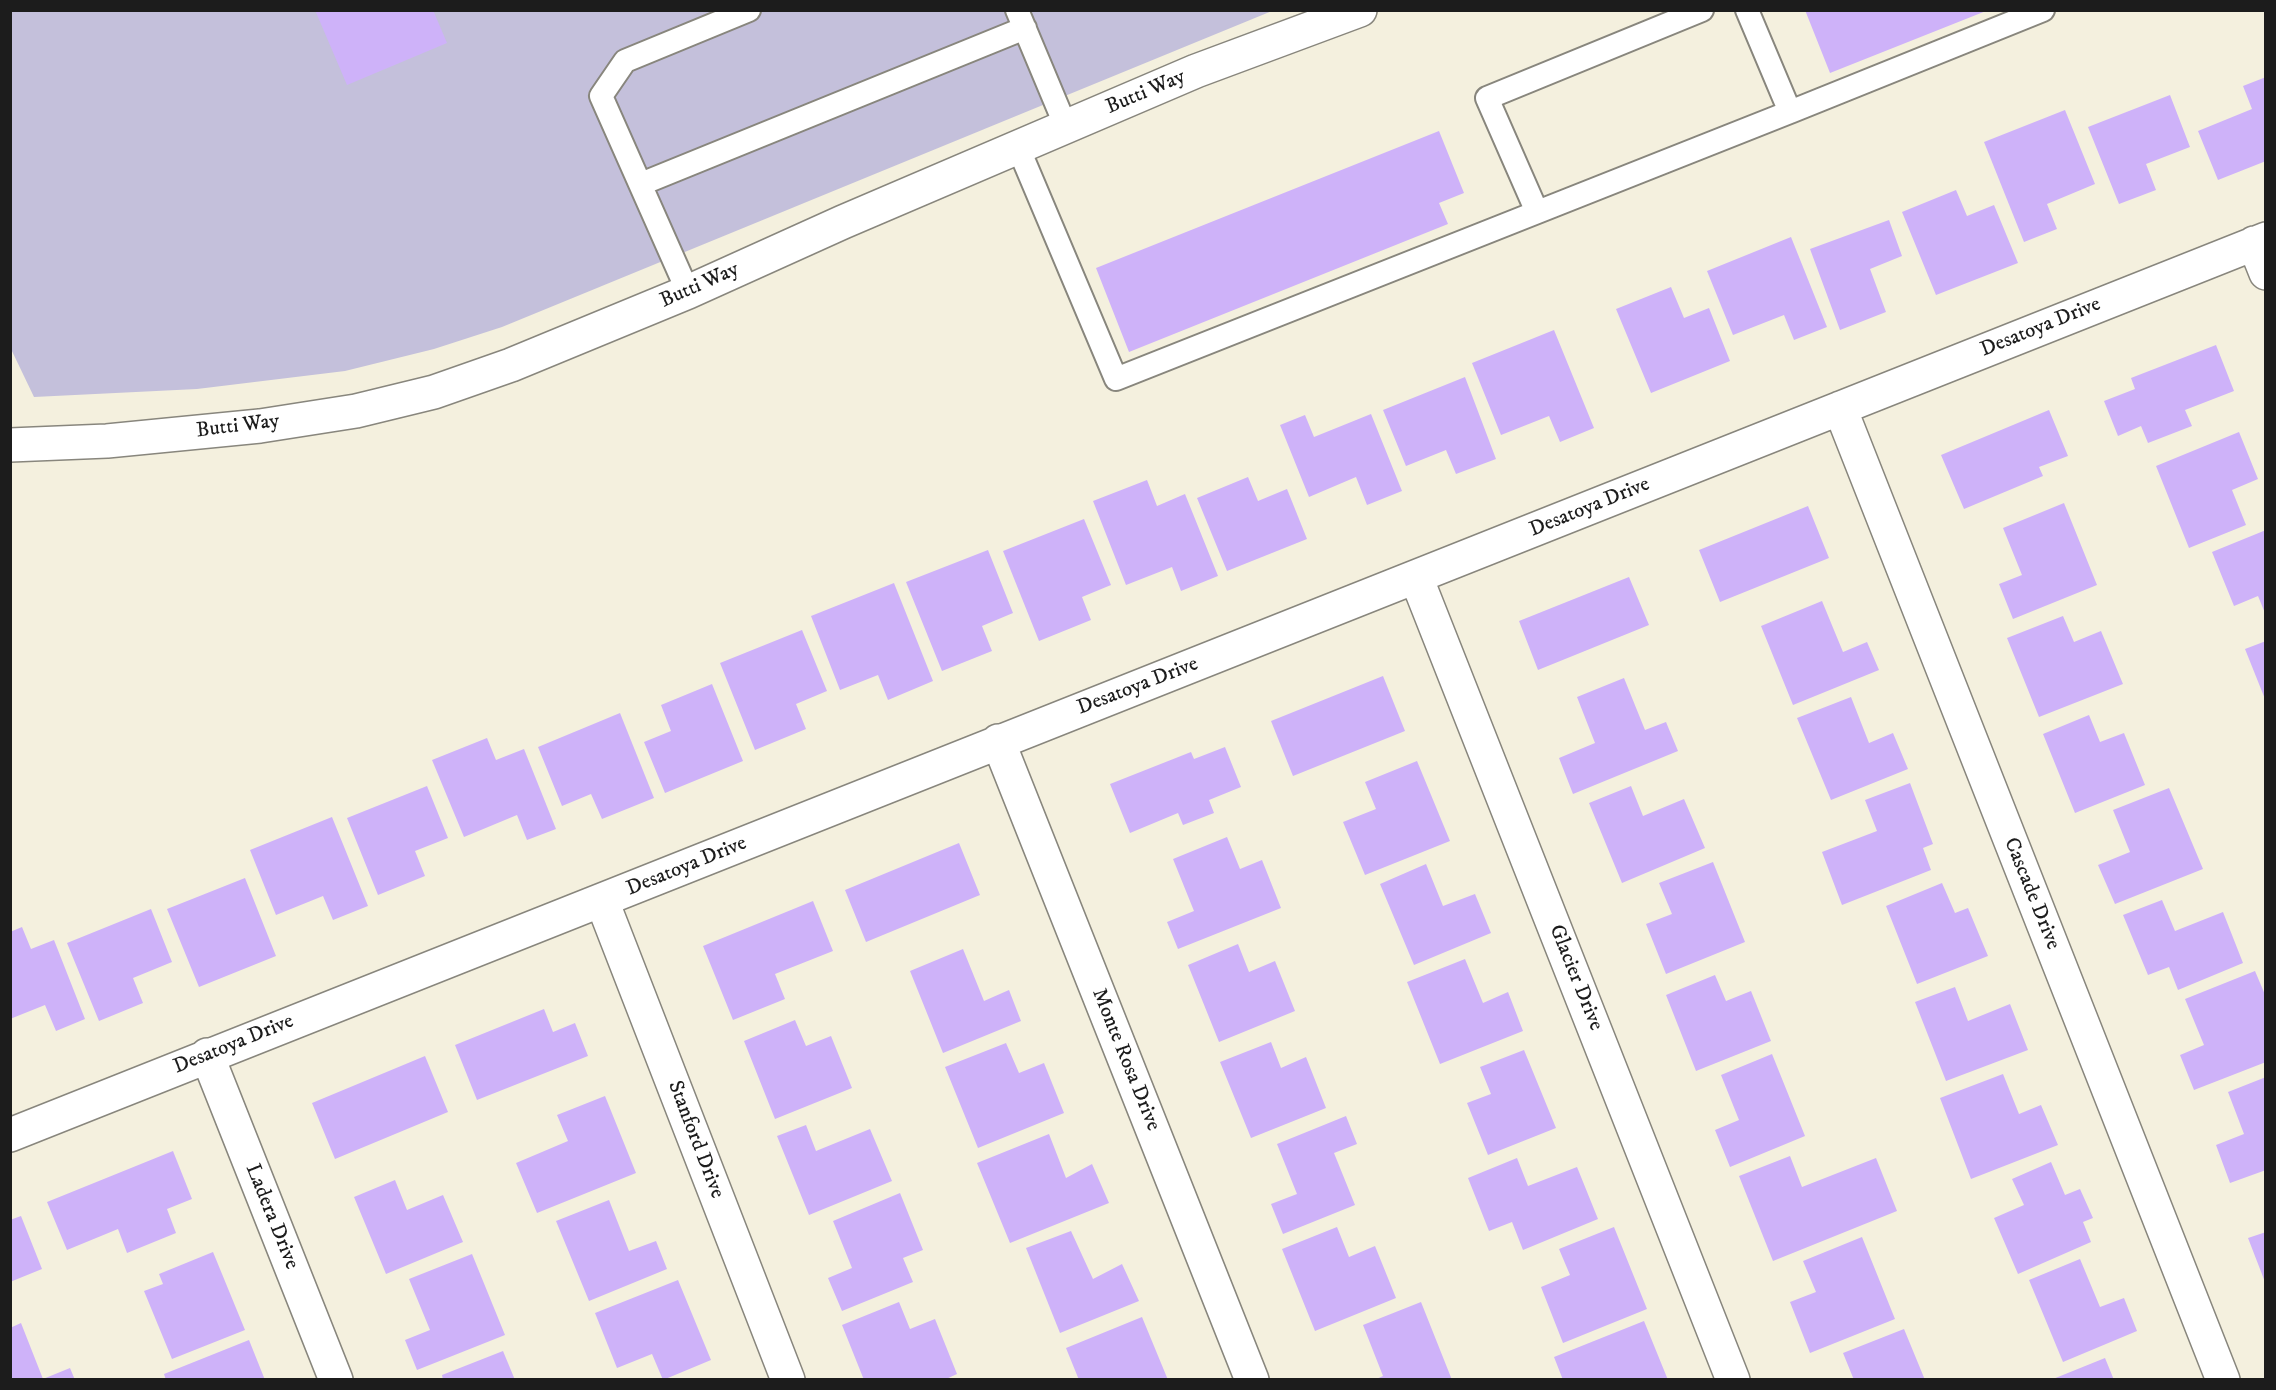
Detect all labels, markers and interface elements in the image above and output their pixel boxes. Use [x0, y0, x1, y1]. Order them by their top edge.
street label: Butti Way [1103, 65, 1189, 121]
street label: Butti Way [657, 257, 743, 315]
street label: Desatoya Drive [1977, 292, 2105, 364]
street label: Butti Way [195, 409, 281, 445]
street label: Desatoya Drive [1526, 472, 1654, 544]
street label: Desatoya Drive [1074, 652, 1202, 722]
street label: Desatoya Drive [623, 831, 751, 903]
street label: Cascade Drive [1997, 834, 2065, 954]
street label: Glacier Drive [1542, 921, 1608, 1035]
street label: Monte Rosa Drive [1085, 985, 1165, 1135]
street label: Desatoya Drive [170, 1009, 298, 1081]
street label: Stanford Drive [661, 1078, 729, 1202]
street label: Ladera Drive [238, 1161, 304, 1273]

